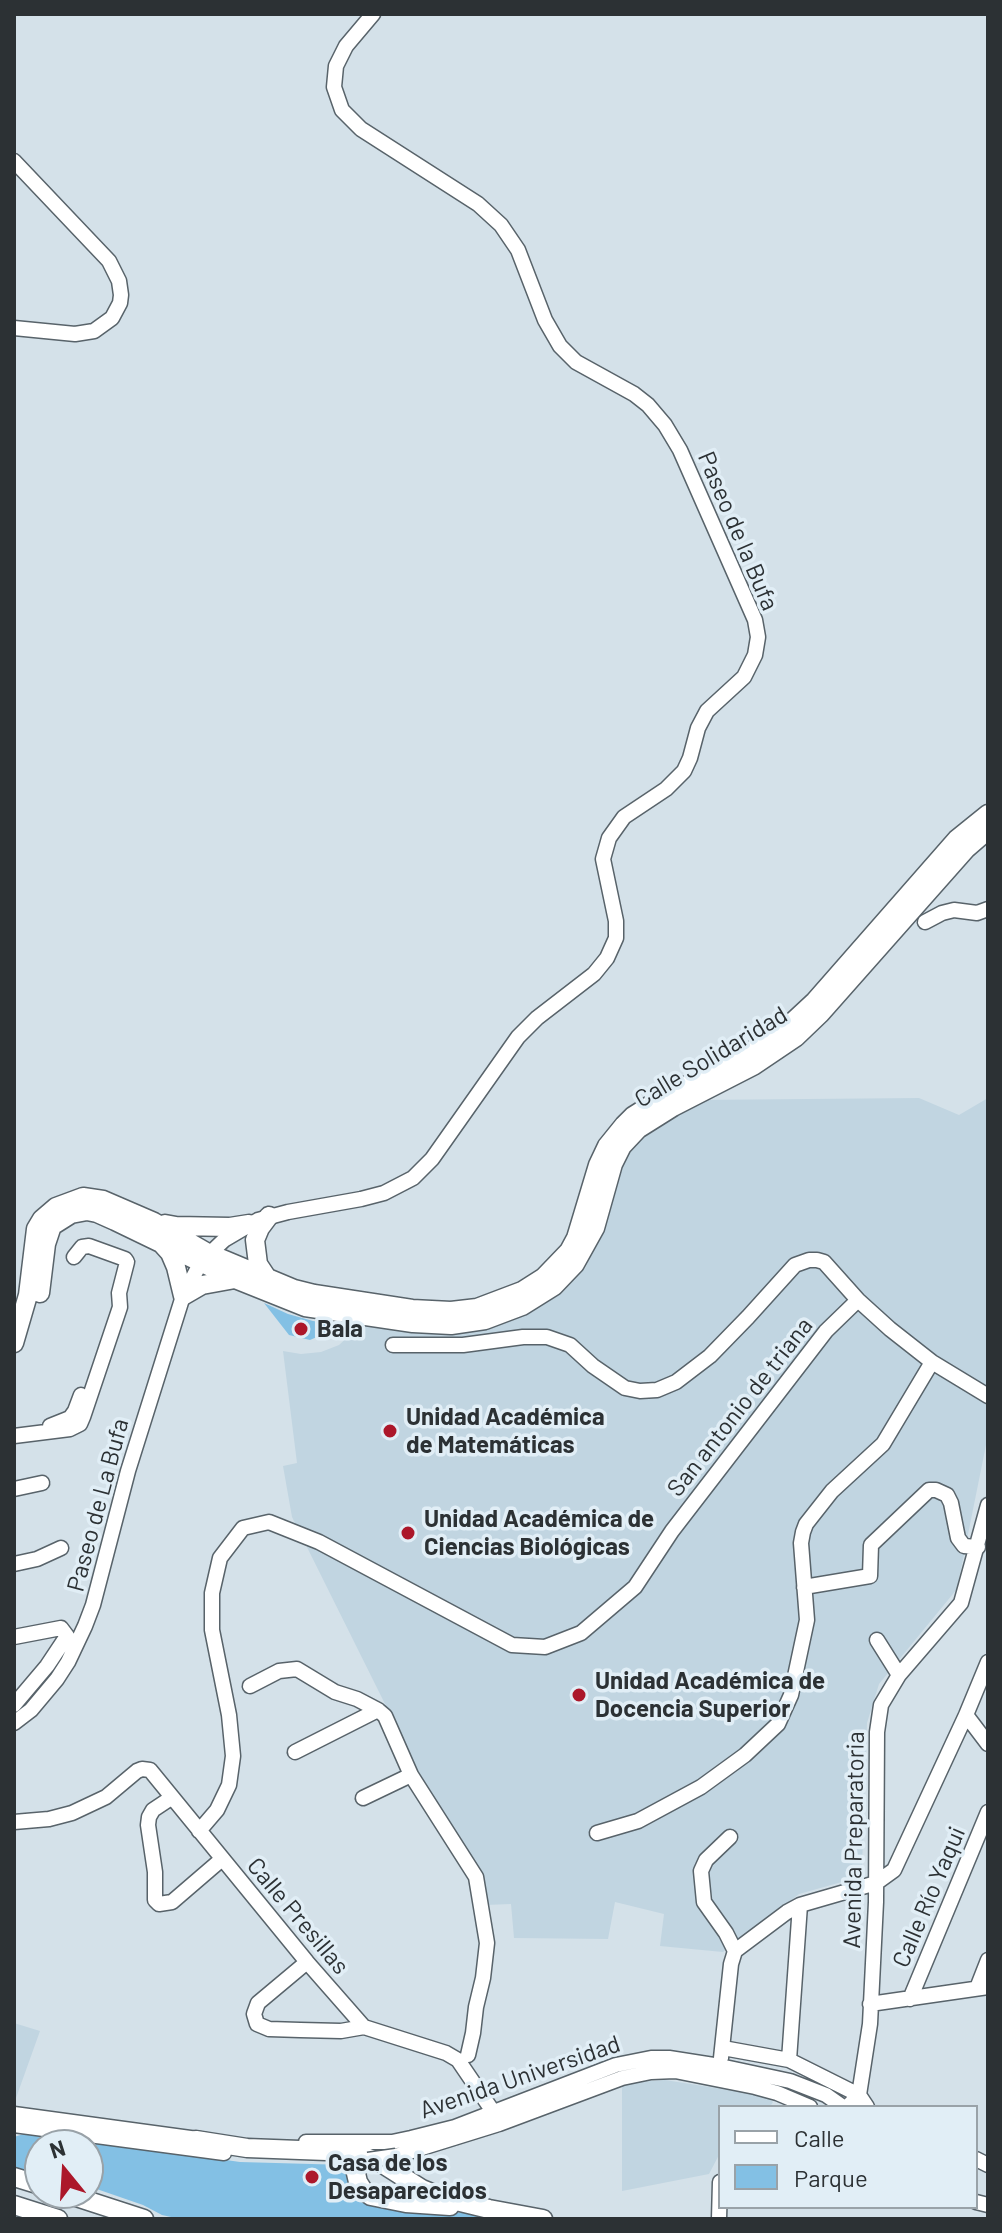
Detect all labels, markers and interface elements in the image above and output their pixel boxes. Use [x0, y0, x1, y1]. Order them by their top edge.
street label: Paseo de la Bufa [692, 447, 784, 615]
street label: Calle Solidaridad [630, 1000, 792, 1114]
street label: San antonio de triana [661, 1312, 819, 1502]
place label: Bala [317, 1315, 363, 1343]
marker: Bala [292, 1320, 310, 1338]
place label: Unidad Académica de Matemáticas [406, 1403, 605, 1459]
street label: Paseo de La Bufa [61, 1415, 135, 1595]
marker: Unidad Académica de Matemáticas [381, 1422, 399, 1440]
place label: Unidad Académica de Ciencias Biológicas [424, 1505, 654, 1561]
marker: Unidad Académica de Ciencias Biológicas [399, 1524, 417, 1542]
place label: Unidad Académica de Docencia Superior [595, 1667, 825, 1723]
marker: Unidad Académica de Docencia Superior [570, 1686, 588, 1704]
street label: Avenida Preparatoria [838, 1731, 870, 1949]
street label: Calle Río Yaqui [886, 1822, 972, 1972]
street label: Calle Presillas [241, 1852, 355, 1980]
street label: Avenida Universidad [416, 2029, 624, 2125]
legend [718, 2105, 978, 2209]
text: Calle [794, 2123, 845, 2152]
north arrow [24, 2129, 104, 2209]
text: N [46, 2133, 68, 2163]
place label: Casa de los Desaparecidos [328, 2149, 487, 2205]
text: Parque [794, 2163, 868, 2192]
marker: Casa de los Desaparecidos [303, 2168, 321, 2186]

